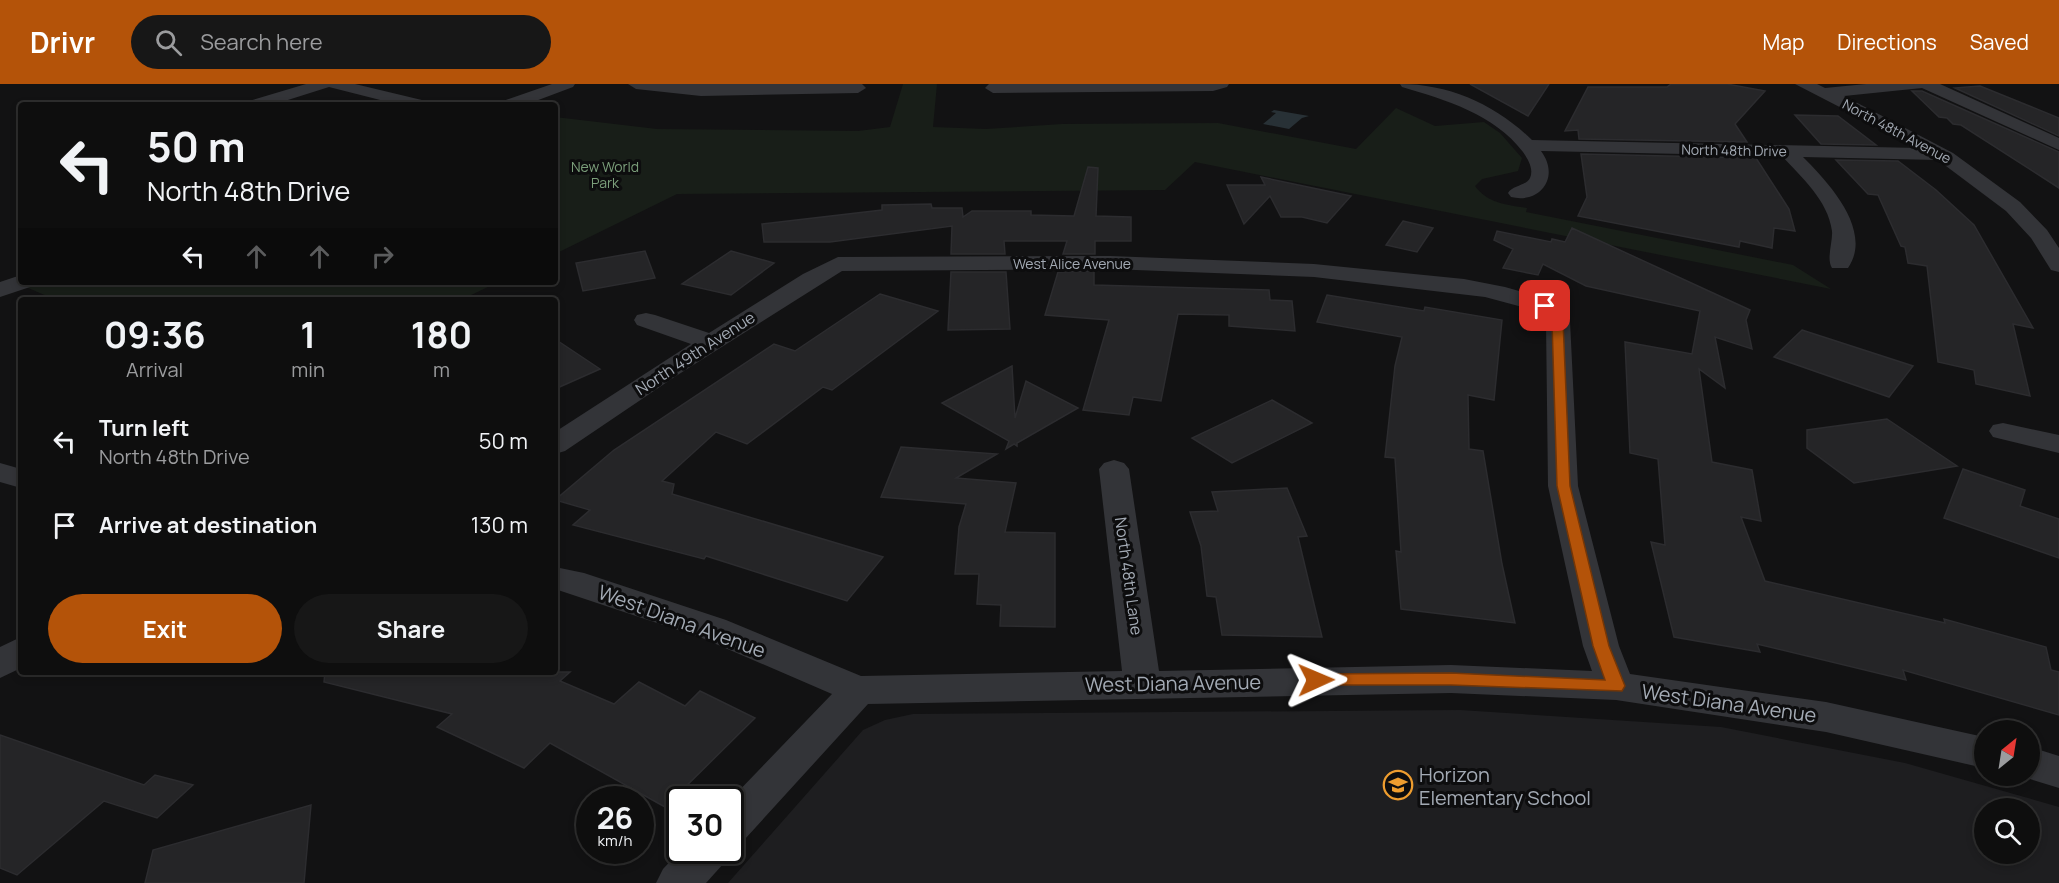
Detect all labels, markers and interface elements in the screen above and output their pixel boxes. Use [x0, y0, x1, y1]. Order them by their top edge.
search box [131, 15, 551, 69]
text: Drivr [30, 23, 95, 61]
icon: search [152, 26, 185, 59]
text: Search here [200, 27, 323, 57]
text: Map [1763, 28, 1804, 56]
text: Directions [1837, 28, 1937, 56]
text: Saved [1970, 28, 2029, 56]
street label: North 48th Avenue [1839, 94, 1955, 168]
text: 50 m [147, 117, 245, 175]
icon: left [48, 126, 126, 204]
street label: North 48th Drive [1681, 140, 1787, 160]
park label: New World Park [571, 157, 639, 192]
text: North 48th Drive [147, 172, 350, 209]
icon: left [177, 240, 210, 273]
icon: ahead [240, 240, 273, 273]
icon: ahead [303, 240, 336, 273]
icon: right [366, 240, 399, 273]
street label: West Alice Avenue [1013, 254, 1131, 273]
pin [1519, 280, 1570, 331]
icon: arrive [1528, 289, 1561, 322]
street label: North 49th Avenue [631, 306, 759, 400]
text: 09:36 [104, 310, 206, 359]
text: 1 [300, 310, 316, 359]
text: 180 [411, 310, 472, 359]
text: Arrival [126, 356, 183, 383]
text: min [291, 356, 325, 383]
text: m [433, 356, 450, 383]
text: Turn left [99, 413, 189, 443]
icon: left [48, 425, 81, 458]
text: 50 m [479, 426, 528, 456]
text: North 48th Drive [99, 443, 250, 470]
icon: arrive [48, 509, 81, 542]
text: Arrive at destination [99, 510, 317, 540]
text: 130 m [471, 510, 528, 540]
street label: North 48th Lane [1110, 516, 1148, 636]
street label: West Diana Avenue [595, 578, 769, 664]
button: Exit [48, 594, 282, 663]
button: Share [294, 594, 528, 663]
position arrow [1284, 648, 1348, 712]
street label: West Diana Avenue [1085, 668, 1261, 698]
street label: West Diana Avenue [1640, 677, 1818, 729]
north arrow [1974, 720, 2040, 786]
map controls [1974, 720, 2040, 864]
place label: Horizon Elementary School [1419, 761, 1591, 811]
school or university icon: Horizon Elementary School [1382, 769, 1414, 801]
speed limit sign: 30 [666, 786, 744, 864]
text: 26 [597, 797, 633, 838]
button: search [1974, 798, 2040, 864]
text: km/h [598, 830, 632, 851]

